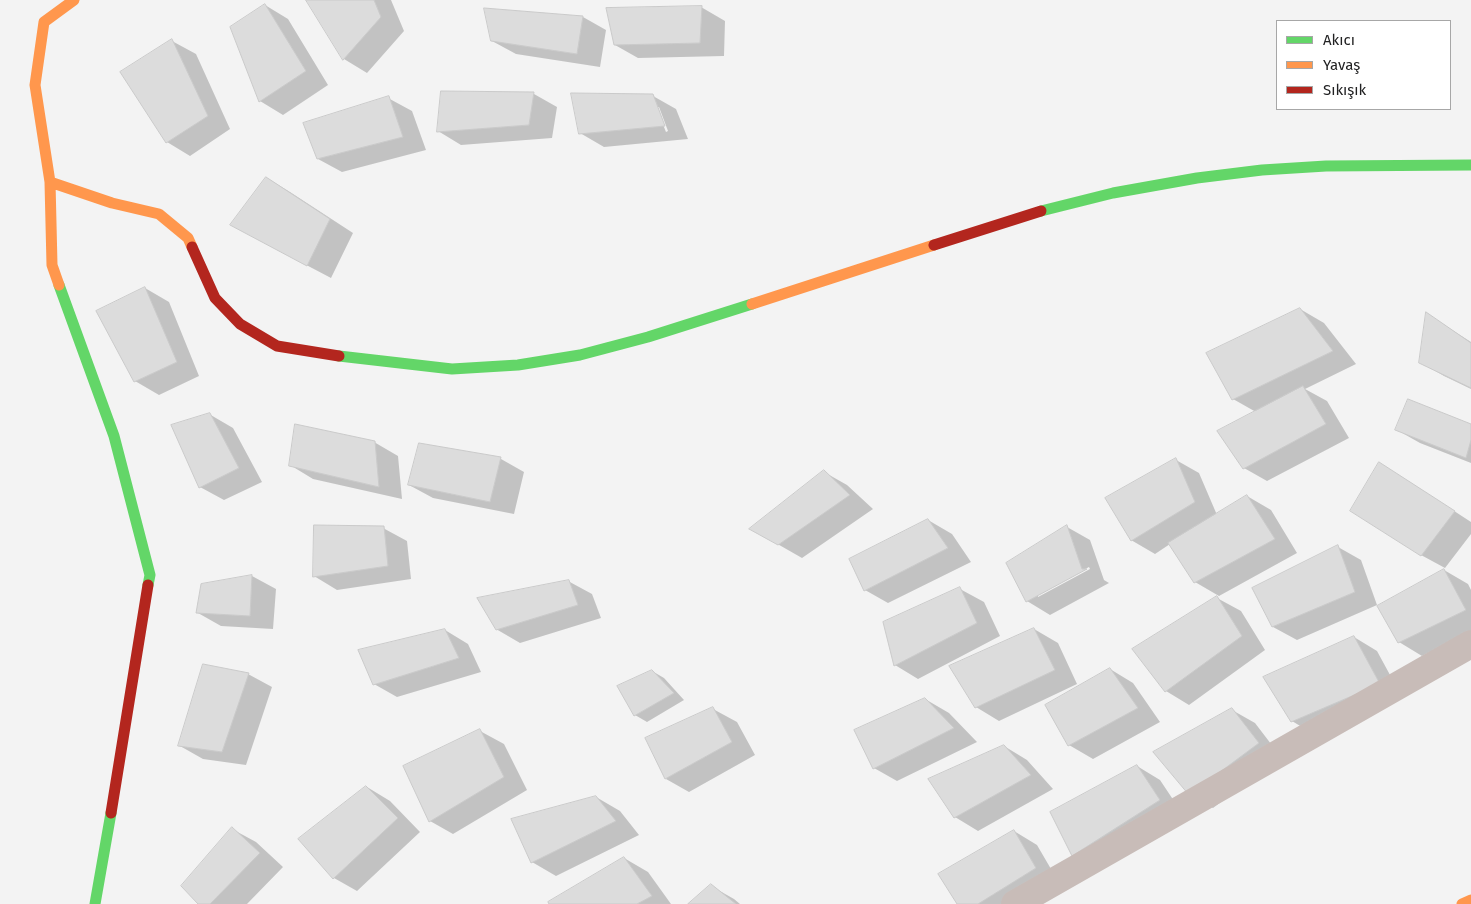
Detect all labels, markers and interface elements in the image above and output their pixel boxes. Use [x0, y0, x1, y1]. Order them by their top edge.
legend [1276, 20, 1451, 110]
text: Akıcı [1323, 31, 1355, 49]
text: Yavaş [1323, 56, 1360, 74]
text: Sıkışık [1323, 81, 1366, 99]

